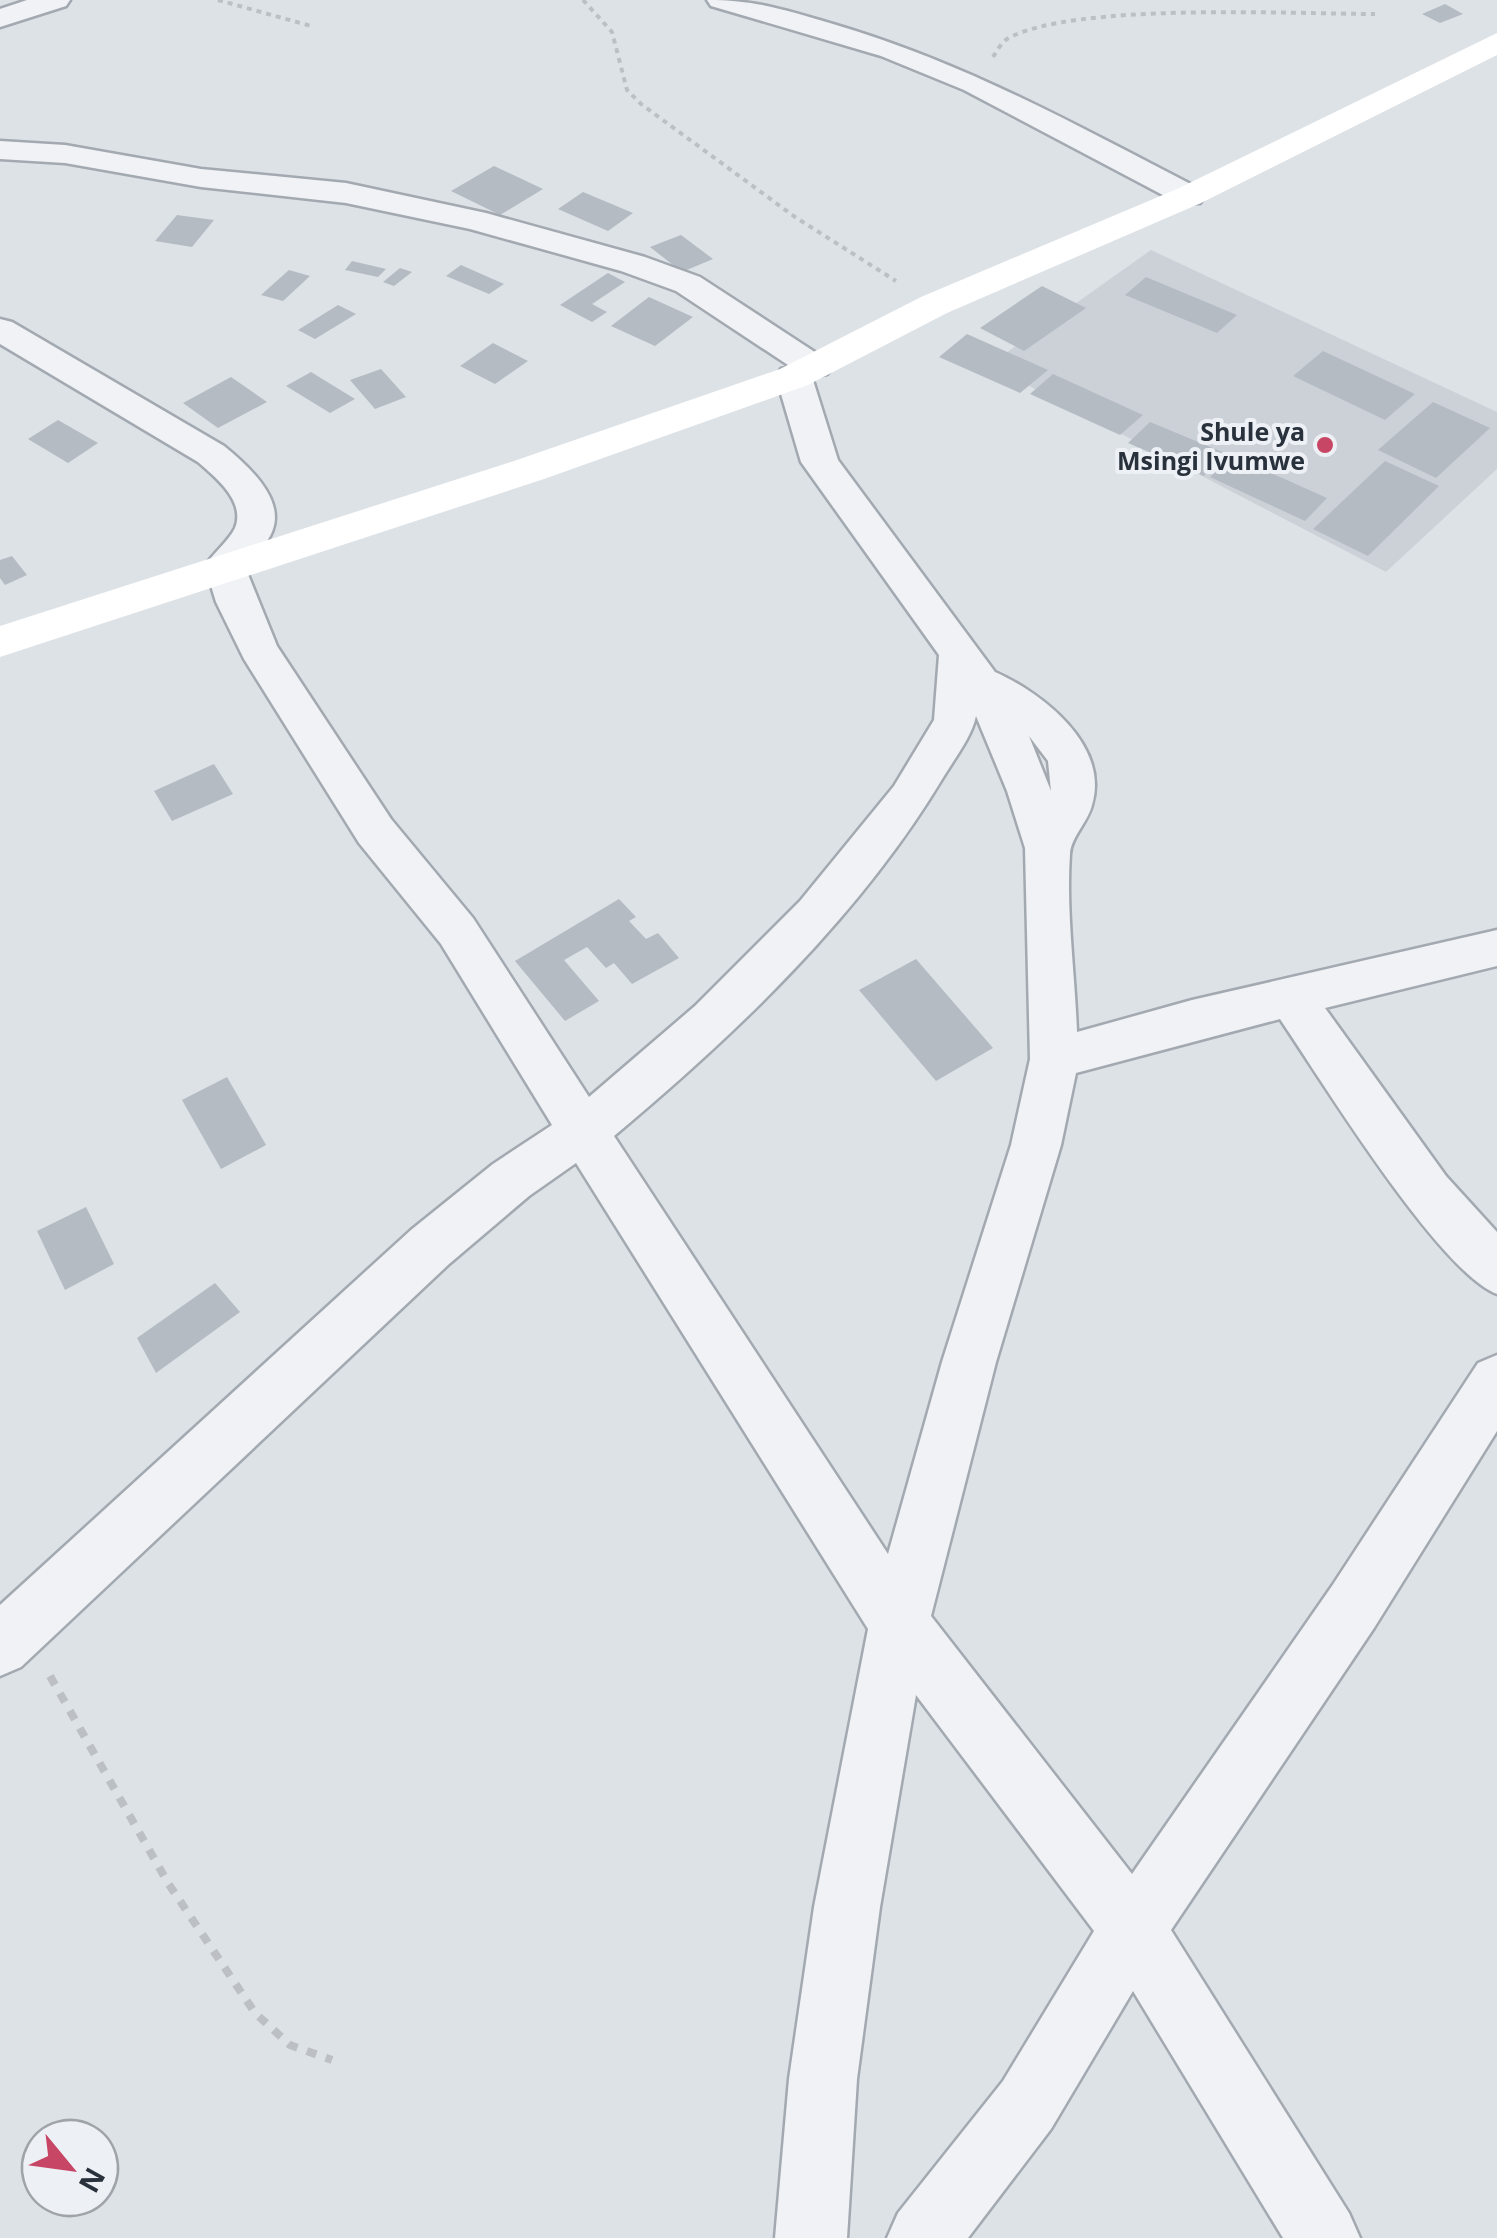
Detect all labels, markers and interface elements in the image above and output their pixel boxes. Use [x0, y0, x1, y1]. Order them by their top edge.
place label: Shule ya Msingi Ivumwe [1117, 414, 1305, 477]
marker: Shule ya Msingi Ivumwe [1314, 434, 1336, 456]
north arrow [20, 2118, 120, 2218]
text: N [71, 2161, 115, 2200]

